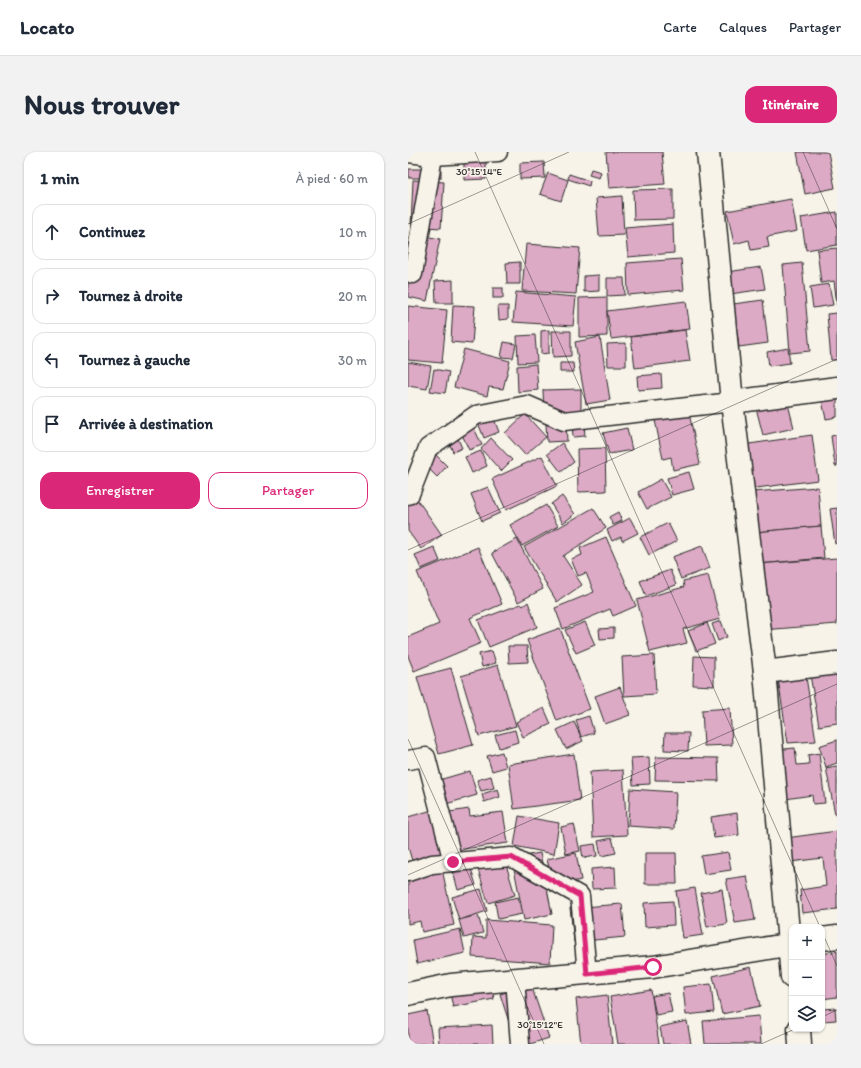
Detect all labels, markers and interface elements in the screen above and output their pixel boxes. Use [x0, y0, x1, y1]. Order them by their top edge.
text: Locato [20, 16, 74, 39]
text: Carte [663, 19, 697, 36]
text: Calques [719, 19, 767, 36]
text: Partager [789, 19, 841, 36]
button: Itinéraire [745, 86, 837, 123]
text: Nous trouver [24, 87, 179, 121]
text: 30°15'14"E [456, 165, 503, 178]
text: 1 min [40, 168, 79, 188]
text: À pied · 60 m [296, 171, 368, 186]
icon: ahead [41, 221, 63, 243]
text: Continuez [79, 223, 145, 241]
text: 10 m [339, 225, 367, 240]
icon: right [41, 285, 63, 307]
text: Tournez à droite [79, 287, 183, 305]
text: 20 m [338, 289, 367, 304]
icon: left [41, 349, 63, 371]
text: Tournez à gauche [79, 351, 190, 369]
text: 30 m [338, 353, 367, 368]
icon: arrive [41, 413, 63, 435]
text: Arrivée à destination [79, 415, 213, 433]
button: Enregistrer [40, 472, 200, 509]
button: Partager [208, 472, 368, 509]
route end [444, 853, 462, 871]
map controls [789, 924, 825, 1032]
button: + [789, 924, 825, 960]
route start [644, 958, 662, 976]
button: − [789, 960, 825, 996]
button: layers [789, 996, 825, 1032]
text: 30°15'12"E [517, 1018, 563, 1031]

